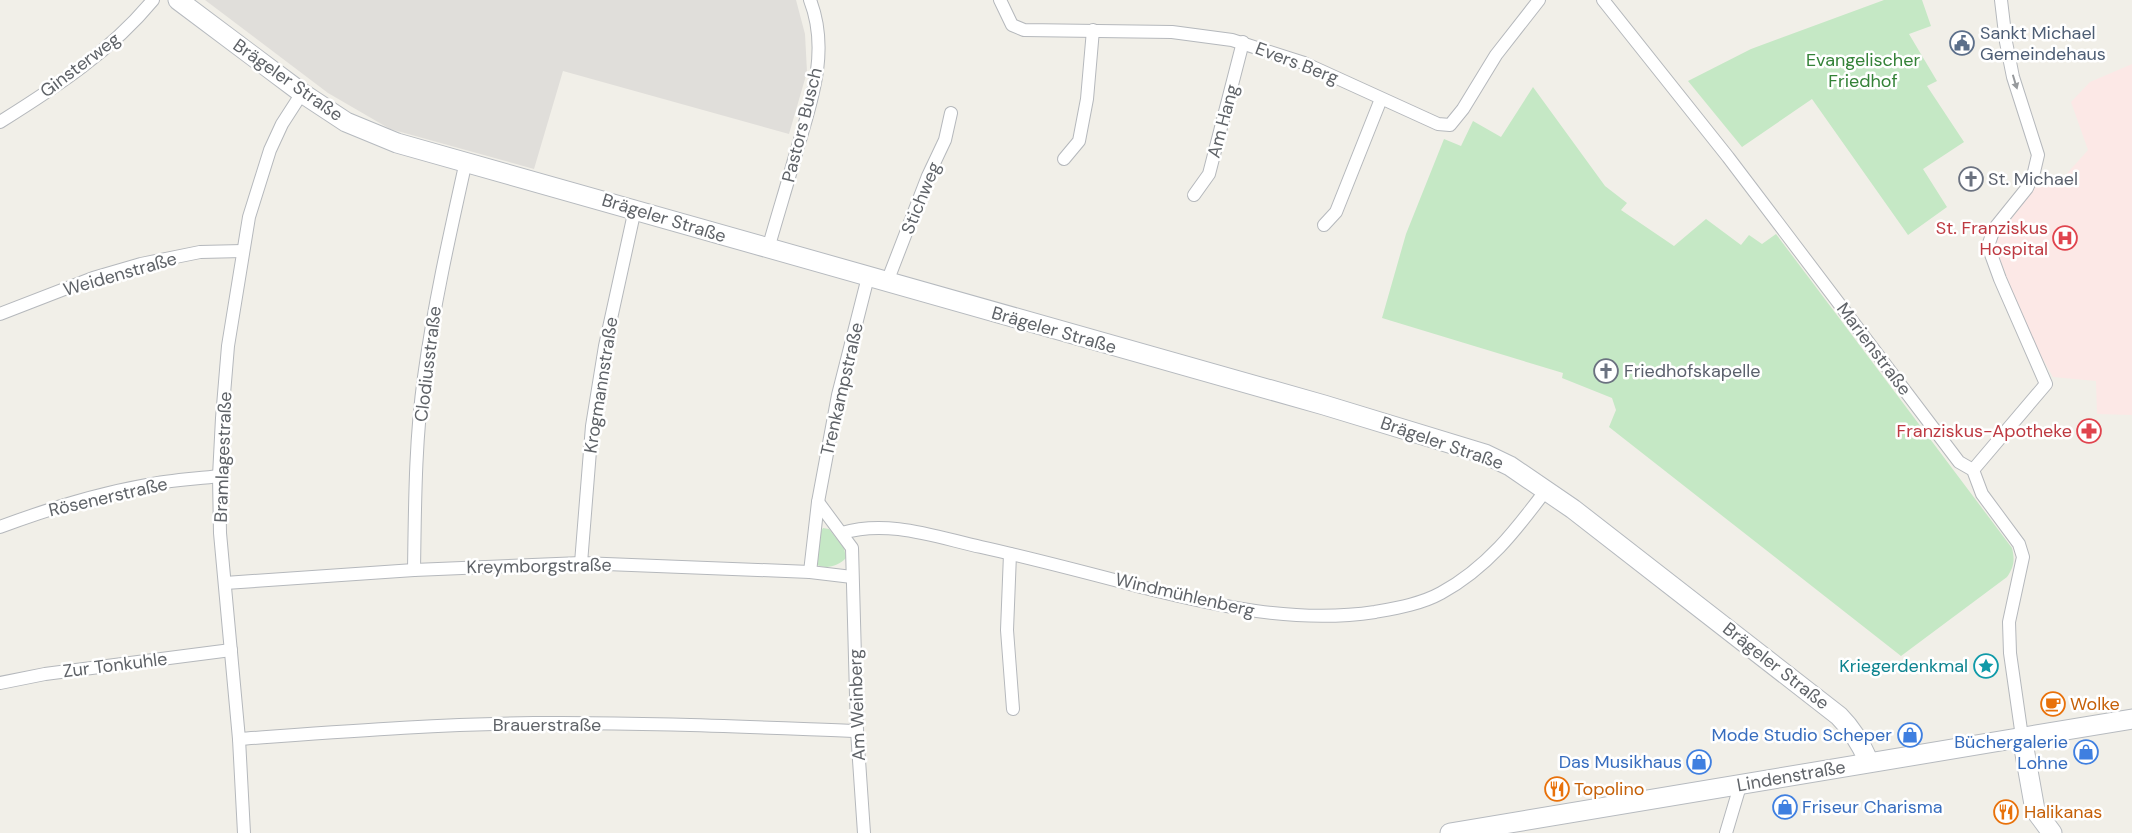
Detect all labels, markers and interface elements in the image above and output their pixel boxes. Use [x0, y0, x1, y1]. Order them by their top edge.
place label: Sankt Michael Gemeindehaus [1980, 21, 2106, 66]
street label: Ginsterweg [35, 27, 125, 103]
public building icon: Sankt Michael Gemeindehaus [1949, 30, 1975, 56]
street label: Brägeler Straße [228, 33, 348, 127]
street label: Evers Berg [1252, 36, 1342, 90]
park label: Evangelischer Friedhof [1806, 48, 1920, 93]
street label: Pastors Busch [776, 65, 828, 185]
one-way arrow [2012, 75, 2020, 90]
street label: Am Hang [1202, 82, 1244, 160]
street label: Stichweg [896, 158, 946, 238]
church icon: St. Michael [1958, 166, 1984, 192]
place label: St. Michael [1988, 167, 2078, 191]
street label: Brägeler Straße [599, 188, 729, 248]
place label: St. Franziskus Hospital [1936, 216, 2048, 261]
hospital icon: St. Franziskus Hospital [2052, 225, 2078, 251]
street label: Weidenstraße [60, 246, 180, 302]
street label: Marienstraße [1831, 298, 1917, 400]
street label: Brägeler Straße [989, 301, 1119, 359]
street label: Clodiusstraße [409, 305, 447, 423]
street label: Krogmannstraße [578, 315, 624, 455]
street label: Trenkampstraße [815, 320, 869, 458]
church icon: Friedhofskapelle [1593, 358, 1619, 384]
place label: Friedhofskapelle [1624, 359, 1761, 383]
street label: Bramlagestraße [209, 391, 237, 523]
street label: Brägeler Straße [1377, 411, 1507, 475]
pharmacy icon: Franziskus-Apotheke [2076, 418, 2102, 444]
place label: Franziskus-Apotheke [1897, 419, 2072, 443]
street label: Rösenerstraße [46, 472, 170, 522]
street label: Kreymborgstraße [466, 553, 612, 579]
street label: Windmühlenberg [1113, 567, 1257, 623]
street label: Brägeler Straße [1718, 617, 1834, 715]
street label: Zur Tonkuhle [61, 647, 169, 683]
street label: Am Weinberg [843, 649, 871, 761]
place icon: Kriegerdenkmal [1973, 653, 1999, 679]
place label: Kriegerdenkmal [1839, 654, 1968, 678]
cafe icon: Wolke [2040, 691, 2066, 717]
place label: Wolke [2070, 692, 2120, 716]
street label: Brauerstraße [493, 713, 601, 737]
shop icon: Mode Studio Scheper [1897, 722, 1923, 748]
place label: Mode Studio Scheper [1712, 723, 1892, 747]
place label: Büchergalerie Lohne [1954, 730, 2068, 775]
shop icon: Büchergalerie Lohne [2073, 739, 2099, 765]
shop icon: Das Musikhaus [1686, 749, 1712, 775]
place label: Das Musikhaus [1559, 750, 1682, 774]
street label: Lindenstraße [1735, 755, 1847, 797]
restaurant icon: Topolino [1544, 776, 1570, 802]
place label: Topolino [1574, 777, 1644, 801]
shop icon: Friseur Charisma [1772, 794, 1798, 820]
place label: Friseur Charisma [1802, 795, 1943, 819]
restaurant icon: Halikanas [1993, 799, 2019, 825]
place label: Halikanas [2024, 800, 2102, 824]

